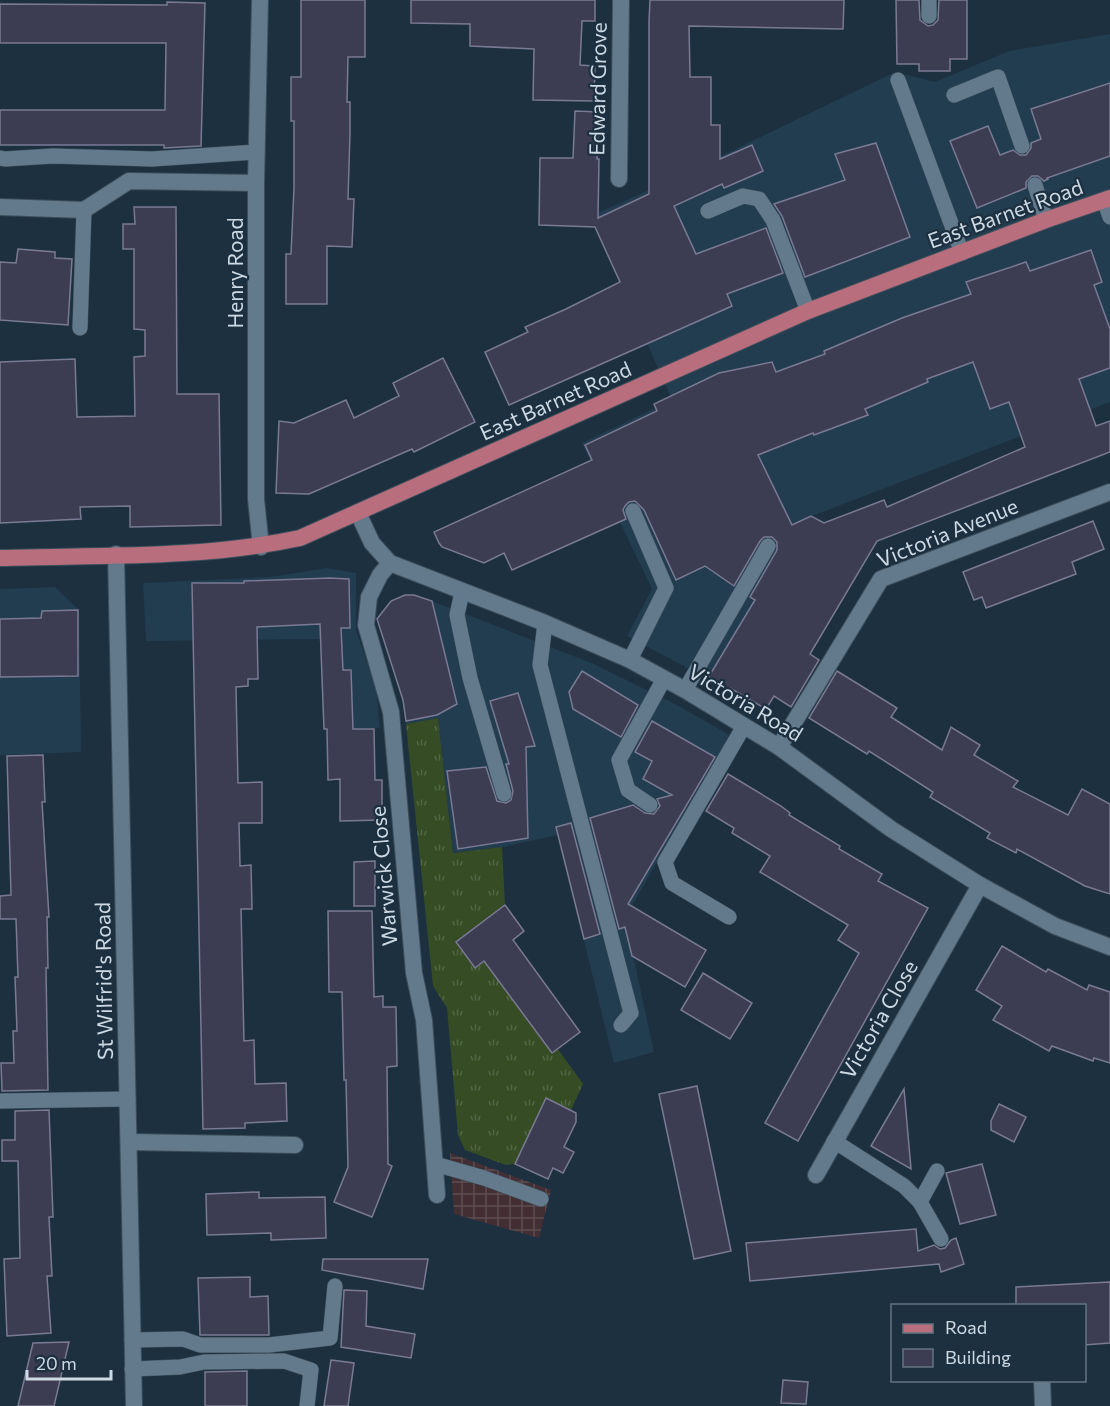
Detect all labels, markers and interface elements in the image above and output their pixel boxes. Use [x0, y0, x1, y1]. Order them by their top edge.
street label: Edward Grove [583, 22, 611, 156]
street label: East Barnet Road [924, 173, 1086, 253]
street label: Henry Road [222, 217, 247, 329]
street label: East Barnet Road [475, 355, 635, 445]
street label: Victoria Avenue [873, 492, 1021, 572]
street label: Victoria Road [684, 658, 808, 746]
street label: Warwick Close [364, 805, 402, 947]
street label: St Wilfrid's Road [89, 902, 117, 1060]
street label: Victoria Close [834, 955, 922, 1083]
legend [891, 1304, 1086, 1382]
text: Road [945, 1316, 987, 1338]
scale bar [27, 1343, 111, 1381]
text: Building [945, 1346, 1011, 1368]
text: 20 m [36, 1352, 77, 1374]

